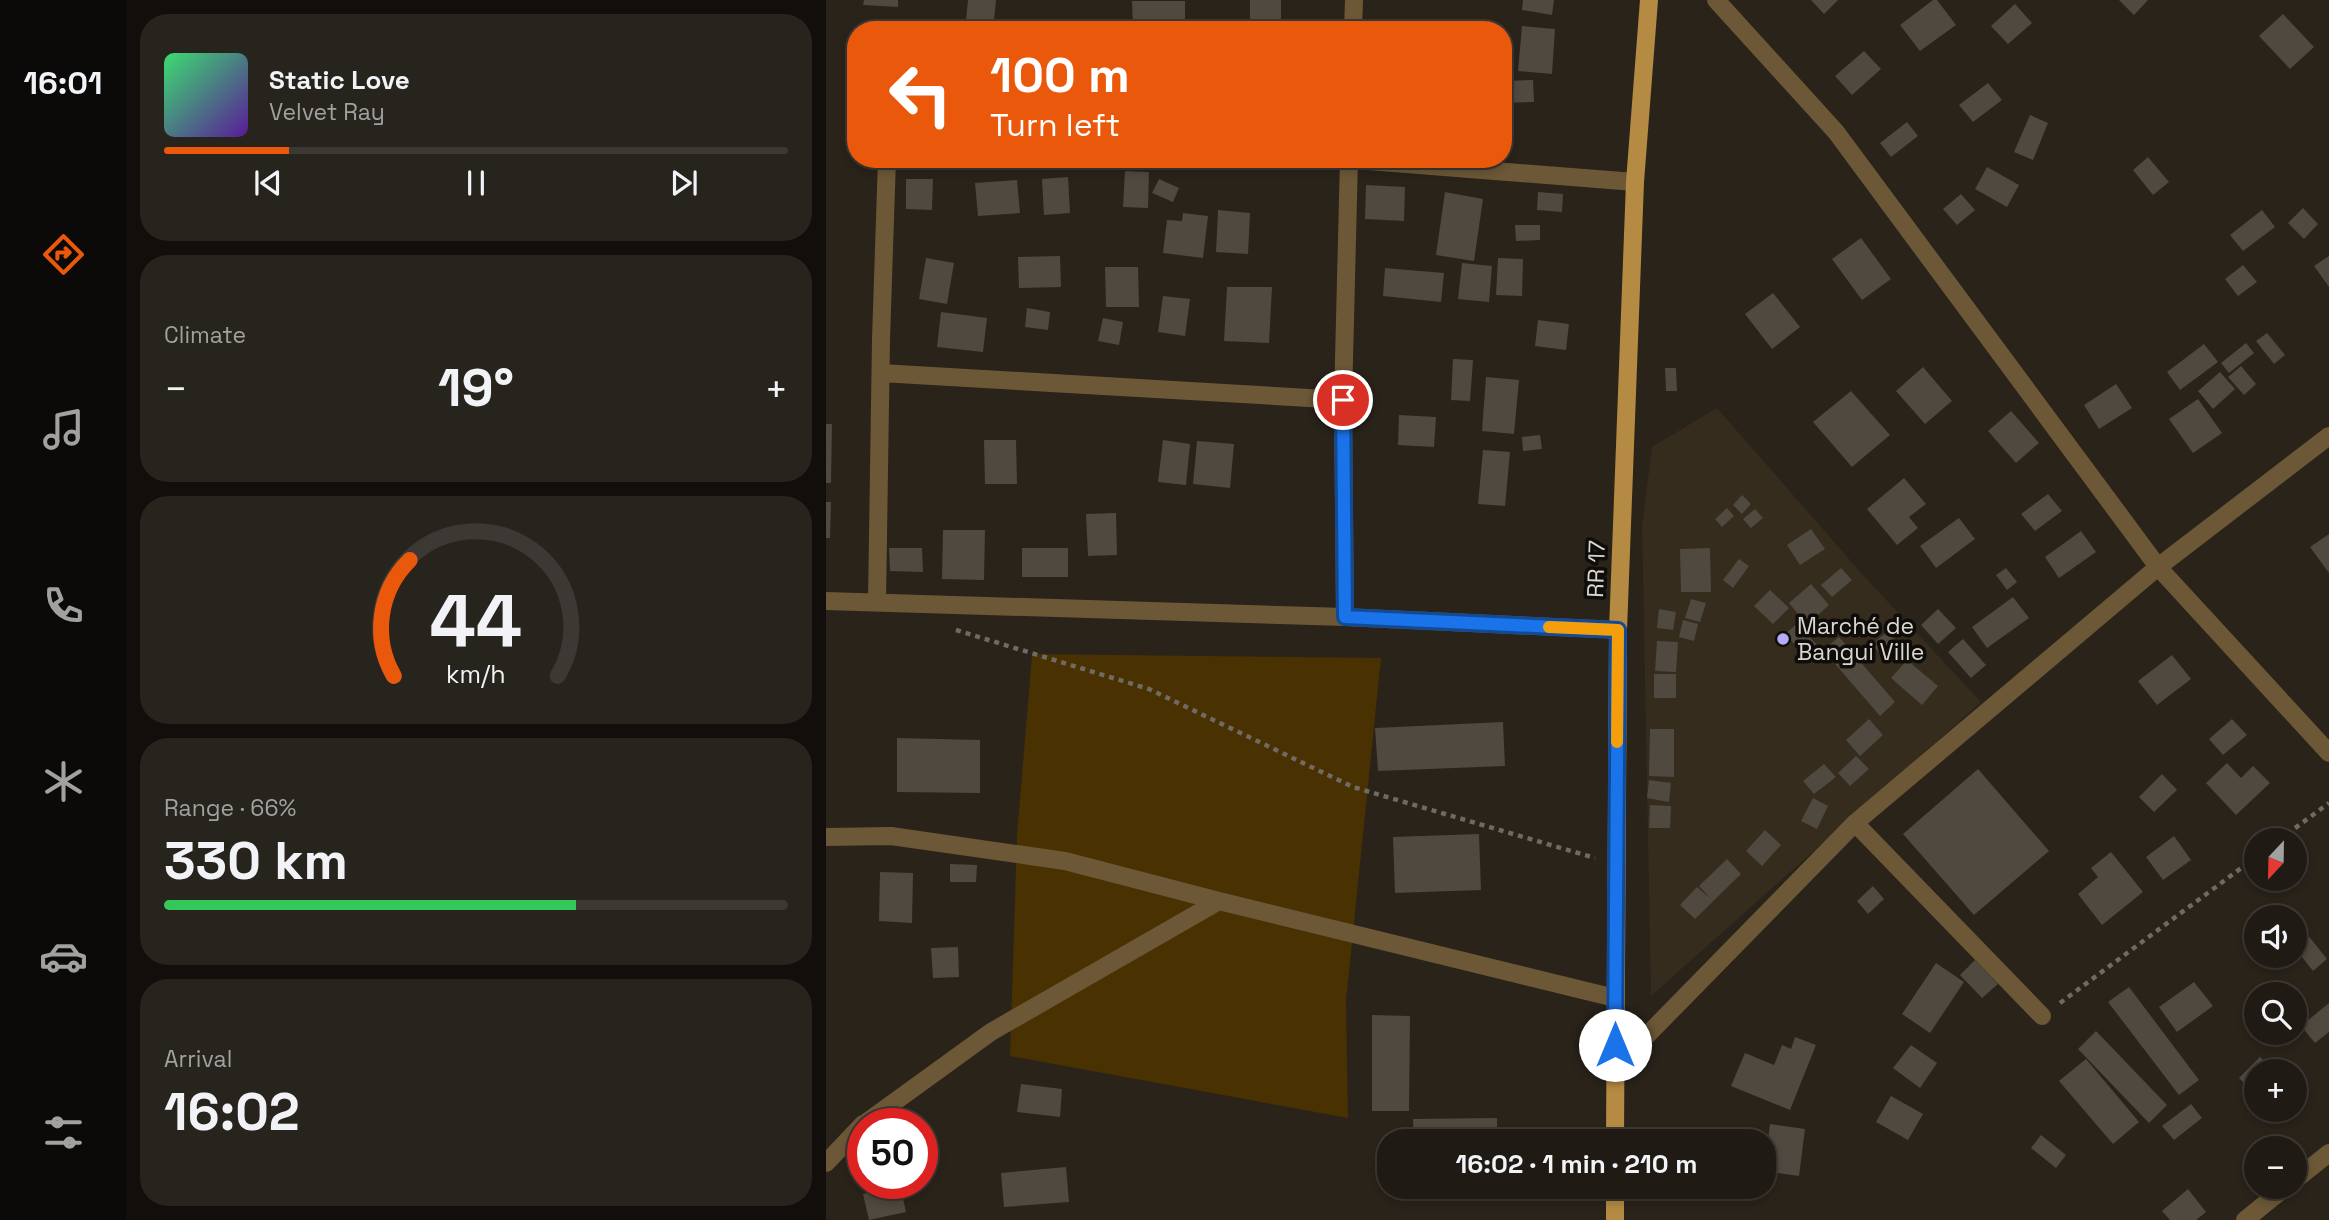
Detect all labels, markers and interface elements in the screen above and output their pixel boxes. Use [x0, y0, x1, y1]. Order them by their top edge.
text: 100 m [990, 44, 1130, 106]
icon: left [875, 49, 966, 140]
text: 16:01 [24, 63, 102, 103]
text: Static Love [269, 63, 410, 97]
text: Velvet Ray [269, 97, 385, 127]
text: Turn left [990, 105, 1120, 145]
icon: previous [249, 164, 287, 202]
icon: pause [457, 164, 495, 202]
icon: next [665, 164, 703, 202]
icon: directions [39, 230, 88, 279]
text: Climate [164, 320, 246, 350]
text: 19° [438, 355, 514, 421]
text: − [164, 365, 188, 413]
text: + [764, 365, 788, 413]
pin [1313, 370, 1373, 430]
icon: arrive [1324, 381, 1362, 419]
icon: music [39, 405, 88, 454]
street label: RR 17 [1580, 540, 1612, 598]
text: 44 [430, 574, 522, 667]
icon: phone [39, 581, 88, 630]
place label: Marché de Bangui Ville [1797, 611, 1924, 667]
marker: Marché de Bangui Ville [1775, 631, 1791, 647]
text: km/h [446, 658, 506, 690]
icon: climate [39, 757, 88, 806]
text: Range · 66% [164, 793, 296, 823]
text: 330 km [164, 828, 348, 894]
north arrow [2244, 828, 2306, 891]
map controls [2244, 828, 2307, 1199]
button: sound [2244, 905, 2307, 968]
icon: car [39, 932, 88, 981]
button: search [2244, 982, 2307, 1045]
position arrow [1578, 1008, 1652, 1082]
text: Arrival [164, 1044, 232, 1074]
button: + [2244, 1059, 2307, 1122]
text: 16:02 [164, 1079, 300, 1145]
icon: filters [39, 1108, 88, 1157]
speed limit sign: 50 [847, 1108, 938, 1199]
button: − [2244, 1136, 2307, 1199]
text: 16:02 · 1 min · 210 m [1456, 1147, 1697, 1181]

